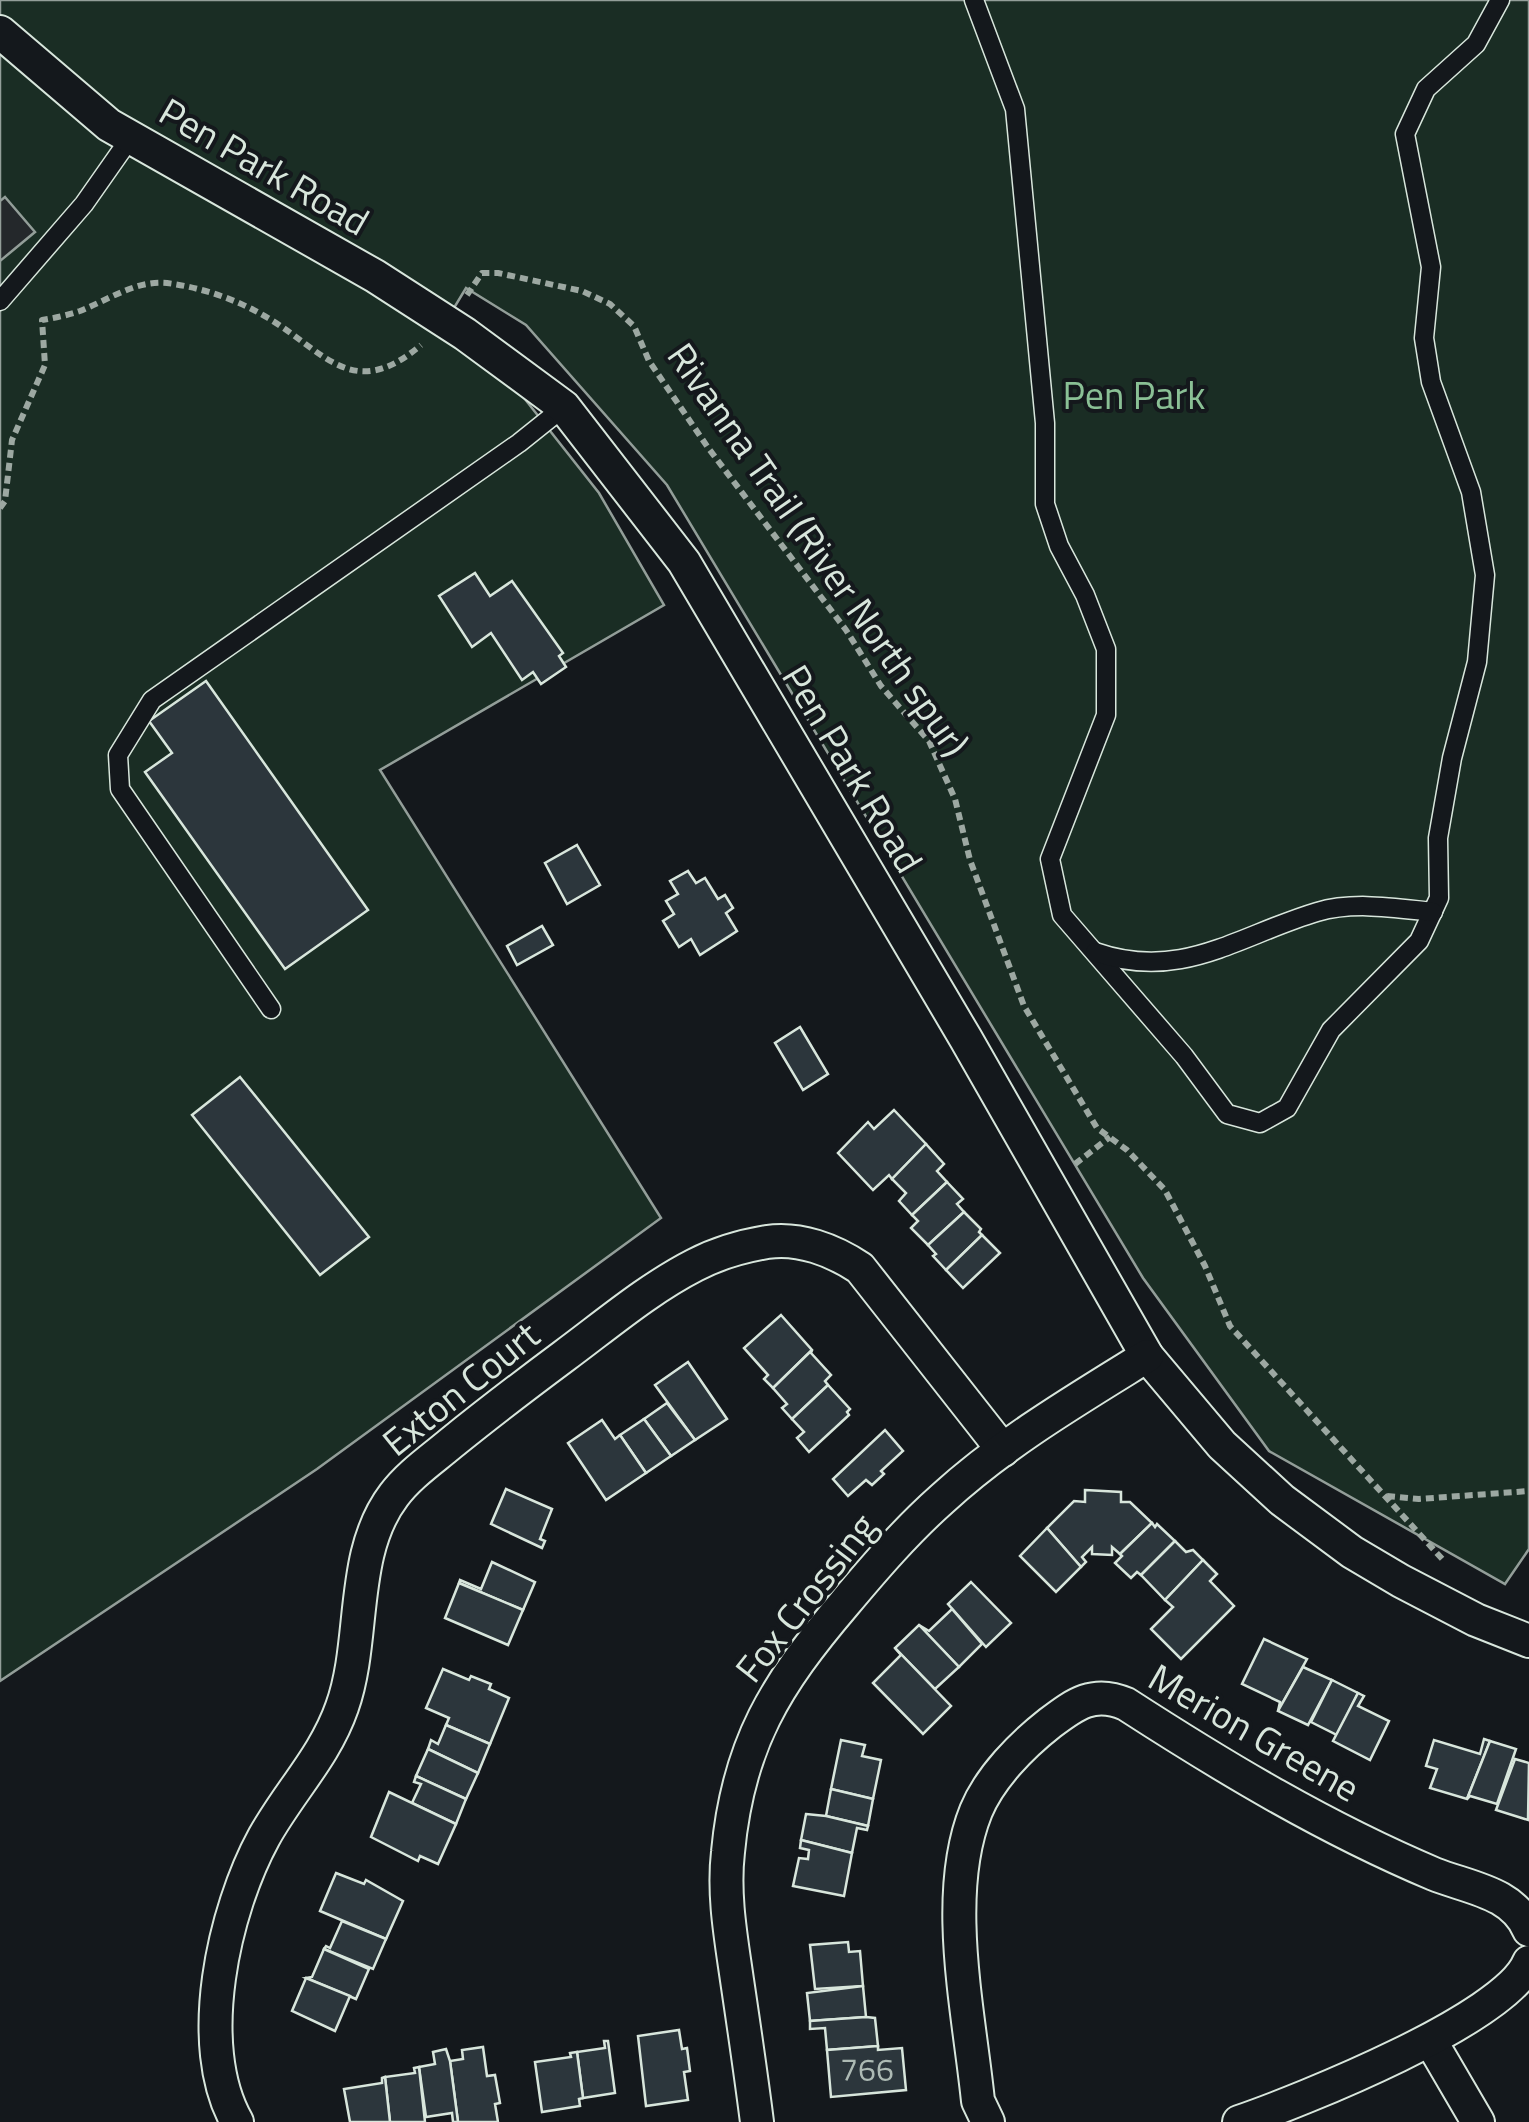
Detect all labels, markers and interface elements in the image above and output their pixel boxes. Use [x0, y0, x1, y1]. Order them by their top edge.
street label: Pen Park Road [149, 83, 380, 250]
street label: Rivanna Trail (River North spur) [654, 331, 984, 768]
park label: Pen Park [1062, 366, 1206, 424]
street label: Pen Park Road [768, 653, 938, 884]
street label: Exton Court [369, 1307, 551, 1470]
street label: Fox Crossing [720, 1500, 890, 1695]
street label: Merion Greene [1138, 1648, 1371, 1816]
house number: 766 [840, 2045, 894, 2093]

